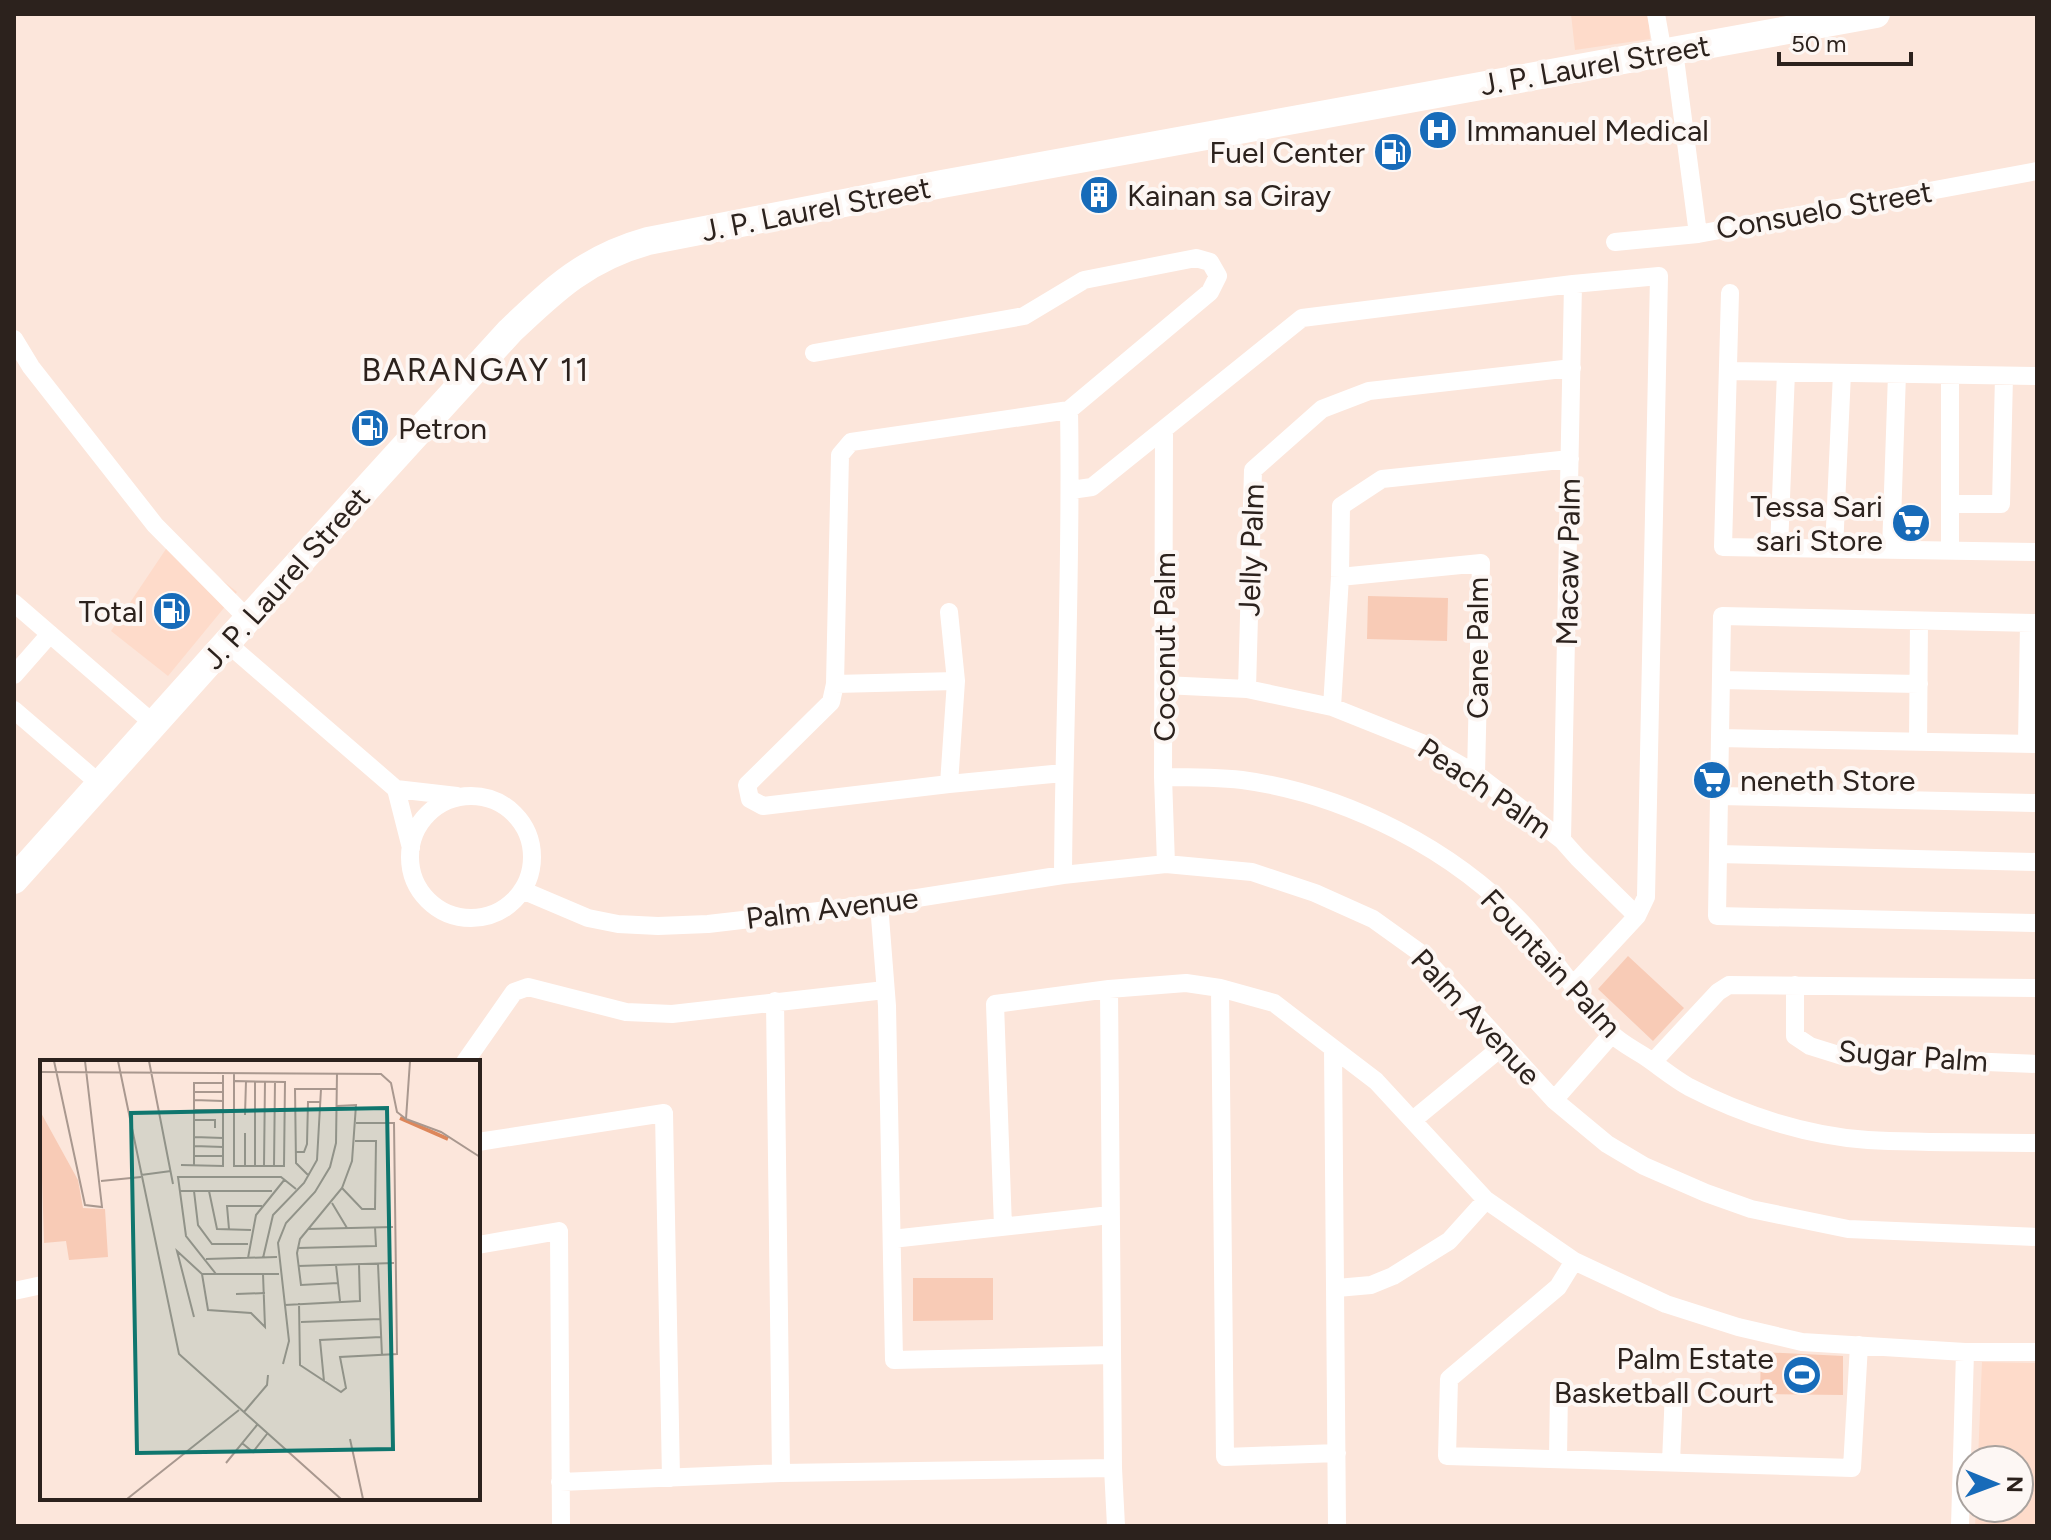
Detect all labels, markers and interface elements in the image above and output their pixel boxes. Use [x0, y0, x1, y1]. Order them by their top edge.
scale bar [1779, 16, 1911, 66]
street label: J. P. Laurel Street [1477, 27, 1713, 103]
text: 50 m [1791, 29, 1847, 58]
hospital icon: Immanuel Medical [1417, 109, 1459, 151]
place label: Immanuel Medical [1466, 112, 1709, 149]
fuel station icon: Fuel Center [1372, 131, 1414, 173]
place label: Fuel Center [1209, 134, 1365, 171]
street label: J. P. Laurel Street [698, 169, 934, 249]
street label: Consuelo Street [1713, 173, 1935, 247]
building icon: Kainan sa Giray [1078, 174, 1120, 216]
place label: Kainan sa Giray [1127, 177, 1331, 214]
district label: BARANGAY 11 [362, 351, 590, 389]
fuel station icon: Petron [349, 407, 391, 449]
place label: Petron [398, 410, 487, 447]
street label: Macaw Palm [1548, 478, 1588, 646]
street label: J. P. Laurel Street [195, 479, 377, 677]
street label: Jelly Palm [1230, 483, 1272, 617]
place label: Tessa Sari sari Store [1750, 488, 1883, 559]
supermarket icon: Tessa Sari sari Store [1890, 502, 1932, 544]
street label: Coconut Palm [1146, 552, 1183, 742]
street label: Cane Palm [1459, 577, 1496, 719]
fuel station icon: Total [151, 590, 193, 632]
place label: Total [79, 593, 144, 630]
street label: Peach Palm [1411, 730, 1559, 846]
supermarket icon: neneth Store [1691, 759, 1733, 801]
place label: neneth Store [1740, 762, 1915, 799]
street label: Palm Avenue [744, 879, 920, 937]
street label: Fountain Palm [1473, 881, 1629, 1045]
street label: Palm Avenue [1403, 941, 1549, 1093]
street label: Sugar Palm [1837, 1032, 1989, 1080]
inset map [40, 1060, 480, 1500]
place label: Palm Estate Basketball Court [1554, 1340, 1774, 1411]
sports icon: Palm Estate Basketball Court [1781, 1354, 1823, 1396]
north arrow [1955, 1444, 2035, 1524]
text: N [2001, 1476, 2028, 1493]

